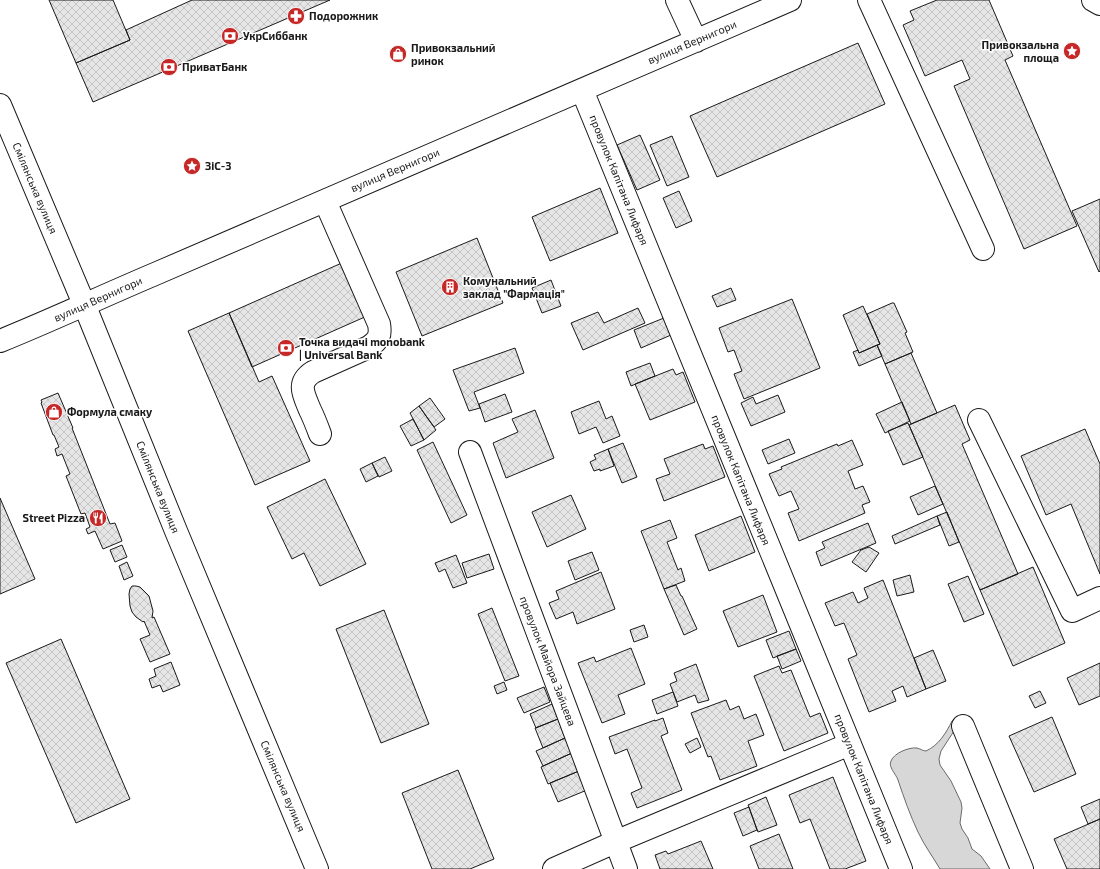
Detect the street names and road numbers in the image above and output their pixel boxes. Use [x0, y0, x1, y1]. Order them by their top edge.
street label: вулиця Вернигори [645, 17, 739, 67]
street label: провулок Капітана Лифаря [586, 113, 652, 247]
street label: Смілянська вулиця [9, 140, 61, 236]
street label: вулиця Вернигори [348, 145, 442, 195]
street label: вулиця Вернигори [52, 273, 144, 325]
street label: провулок Капітана Лифаря [708, 413, 774, 547]
street label: Смілянська вулиця [133, 439, 183, 535]
street label: провулок Майора Зайцева [517, 594, 579, 728]
street label: провулок Капітана Лифаря [831, 712, 897, 846]
street label: Смілянська вулиця [257, 738, 309, 834]

